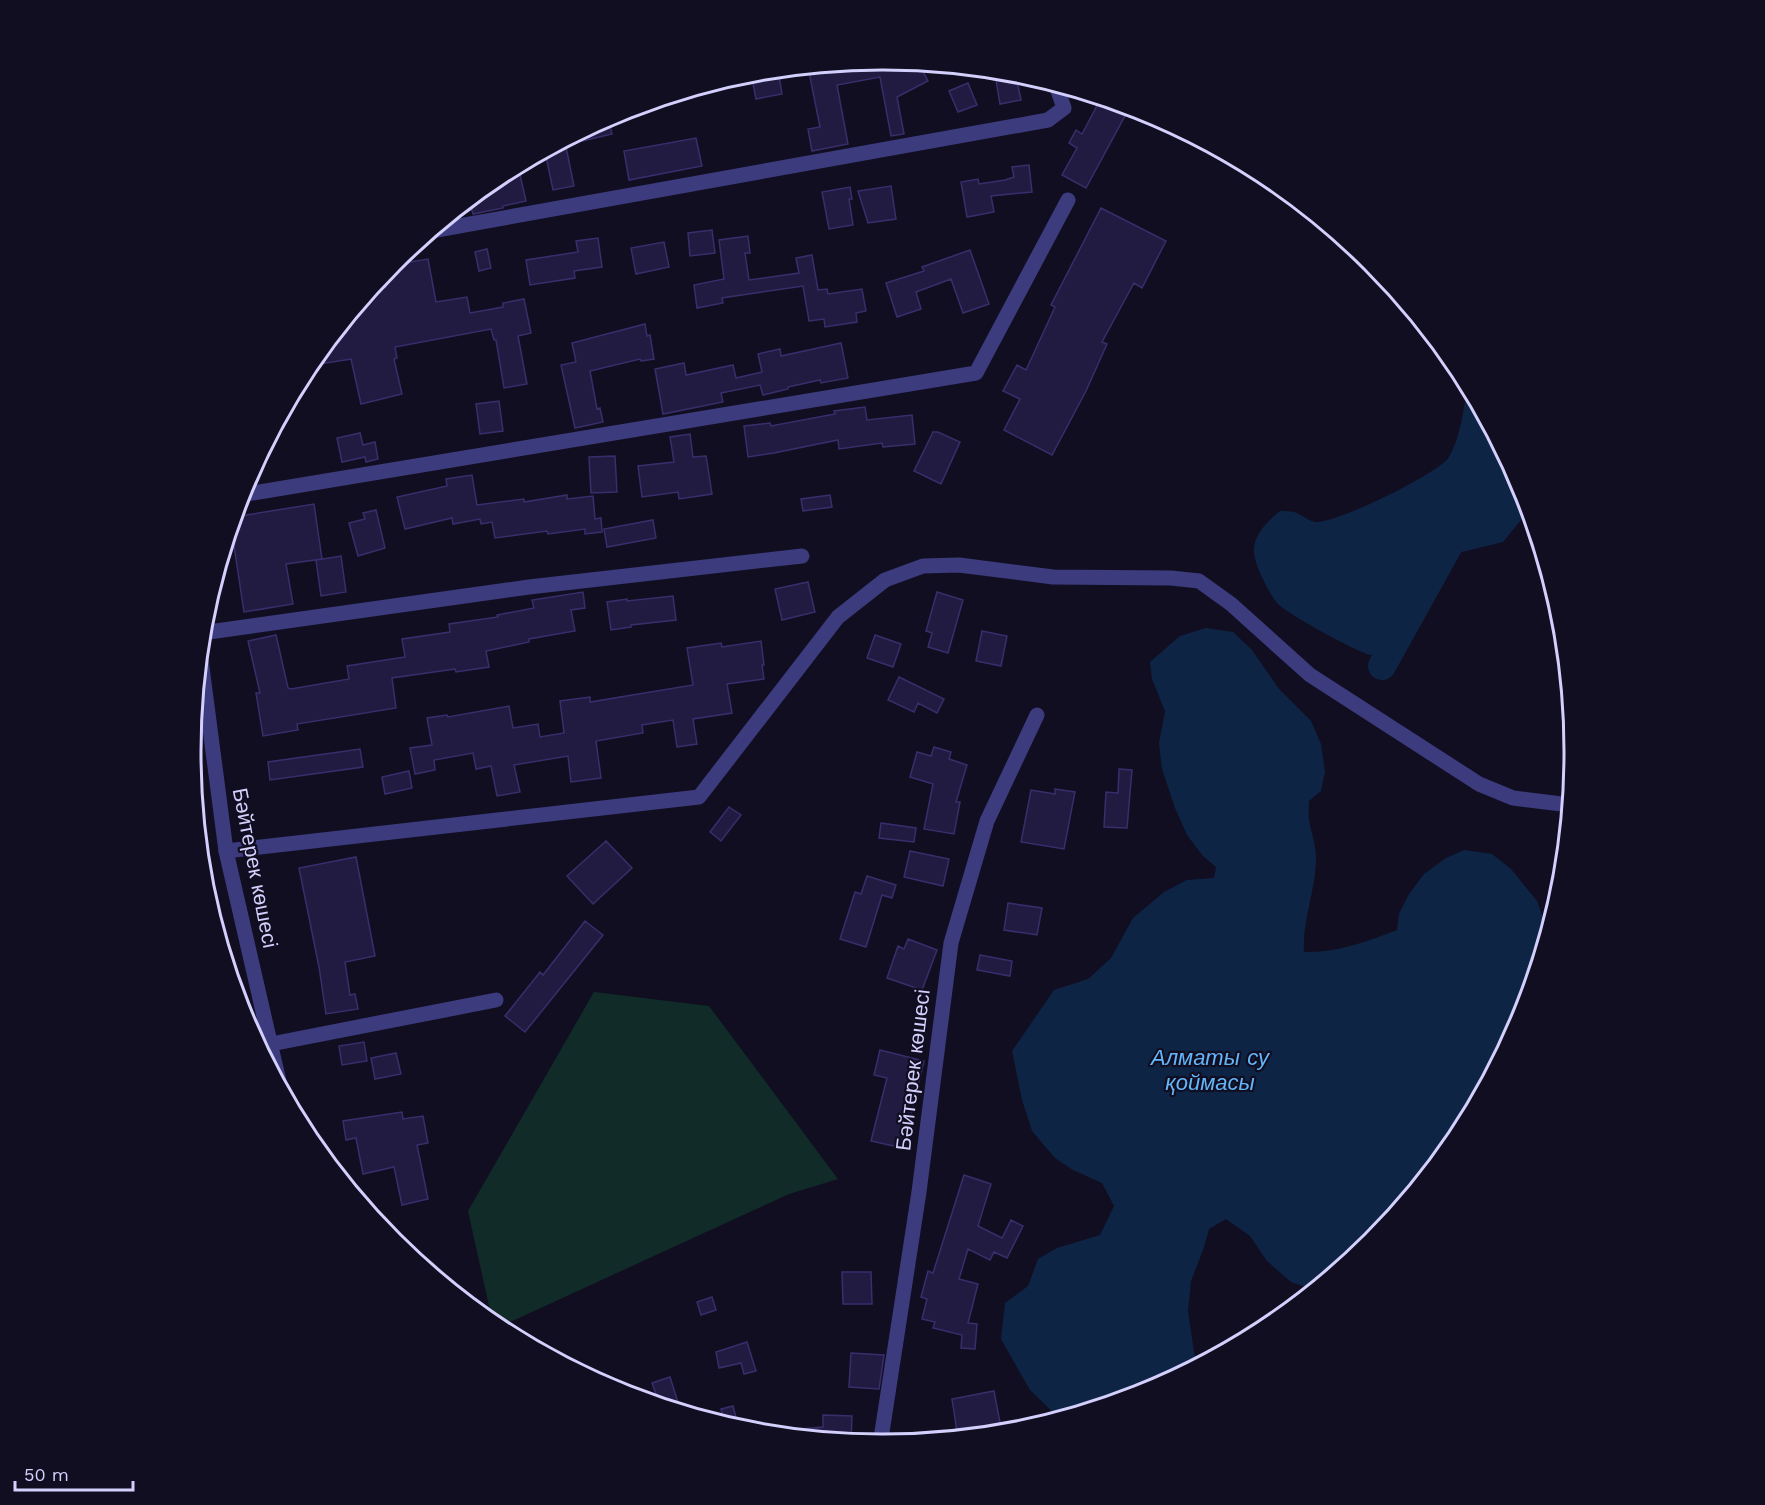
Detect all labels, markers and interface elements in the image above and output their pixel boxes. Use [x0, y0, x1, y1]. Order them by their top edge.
street label: Бәйтерек көшесі [228, 786, 283, 950]
street label: Бәйтерек көшесі [890, 988, 935, 1152]
water label: Алматы су қоймасы [1149, 1045, 1271, 1095]
scale bar [15, 1454, 134, 1492]
text: 50 m [24, 1464, 69, 1485]

